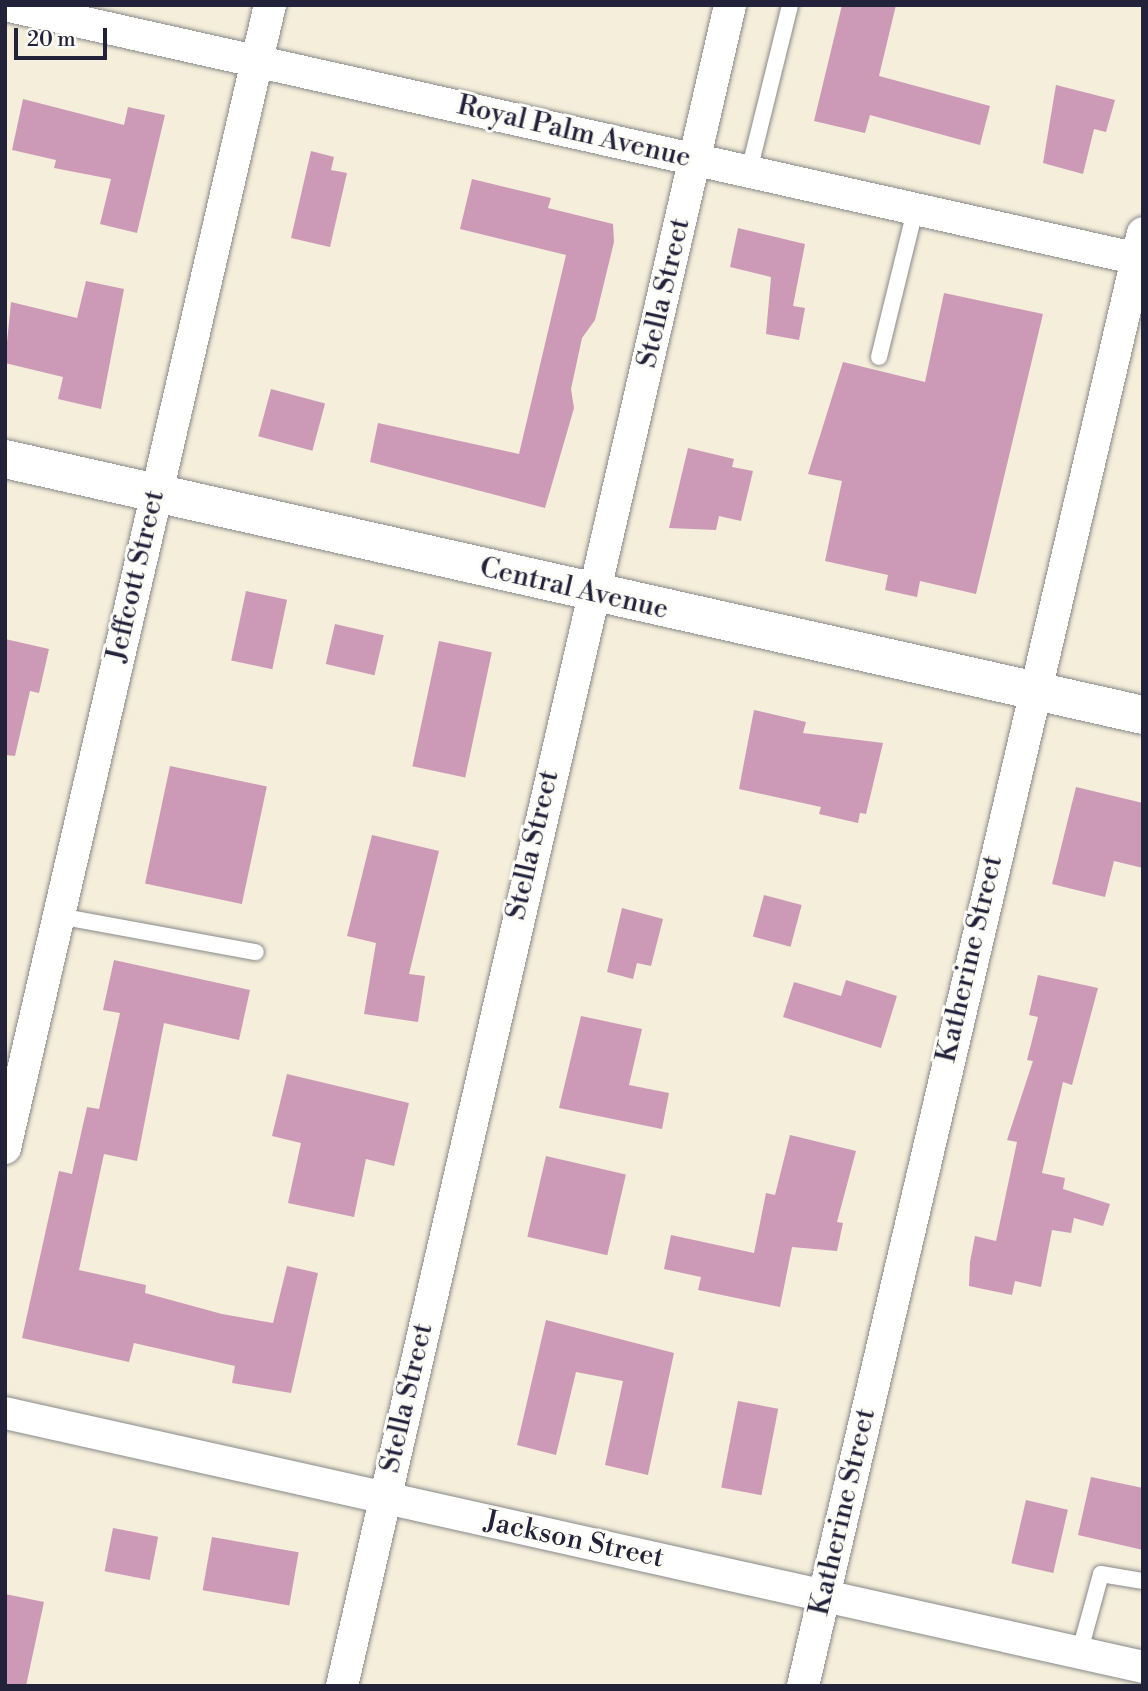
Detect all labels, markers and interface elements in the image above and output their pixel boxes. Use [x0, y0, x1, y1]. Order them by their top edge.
scale bar [18, 14, 110, 58]
text: 20 m [27, 27, 76, 53]
street label: Royal Palm Avenue [454, 89, 694, 175]
street label: Stella Street [630, 215, 698, 371]
street label: Jeffcott Street [100, 487, 172, 665]
street label: Central Avenue [476, 551, 672, 627]
street label: Stella Street [499, 767, 567, 923]
street label: Katherine Street [930, 852, 1010, 1066]
street label: Stella Street [373, 1320, 441, 1476]
street label: Katherine Street [803, 1405, 883, 1619]
street label: Jackson Street [481, 1505, 667, 1575]

